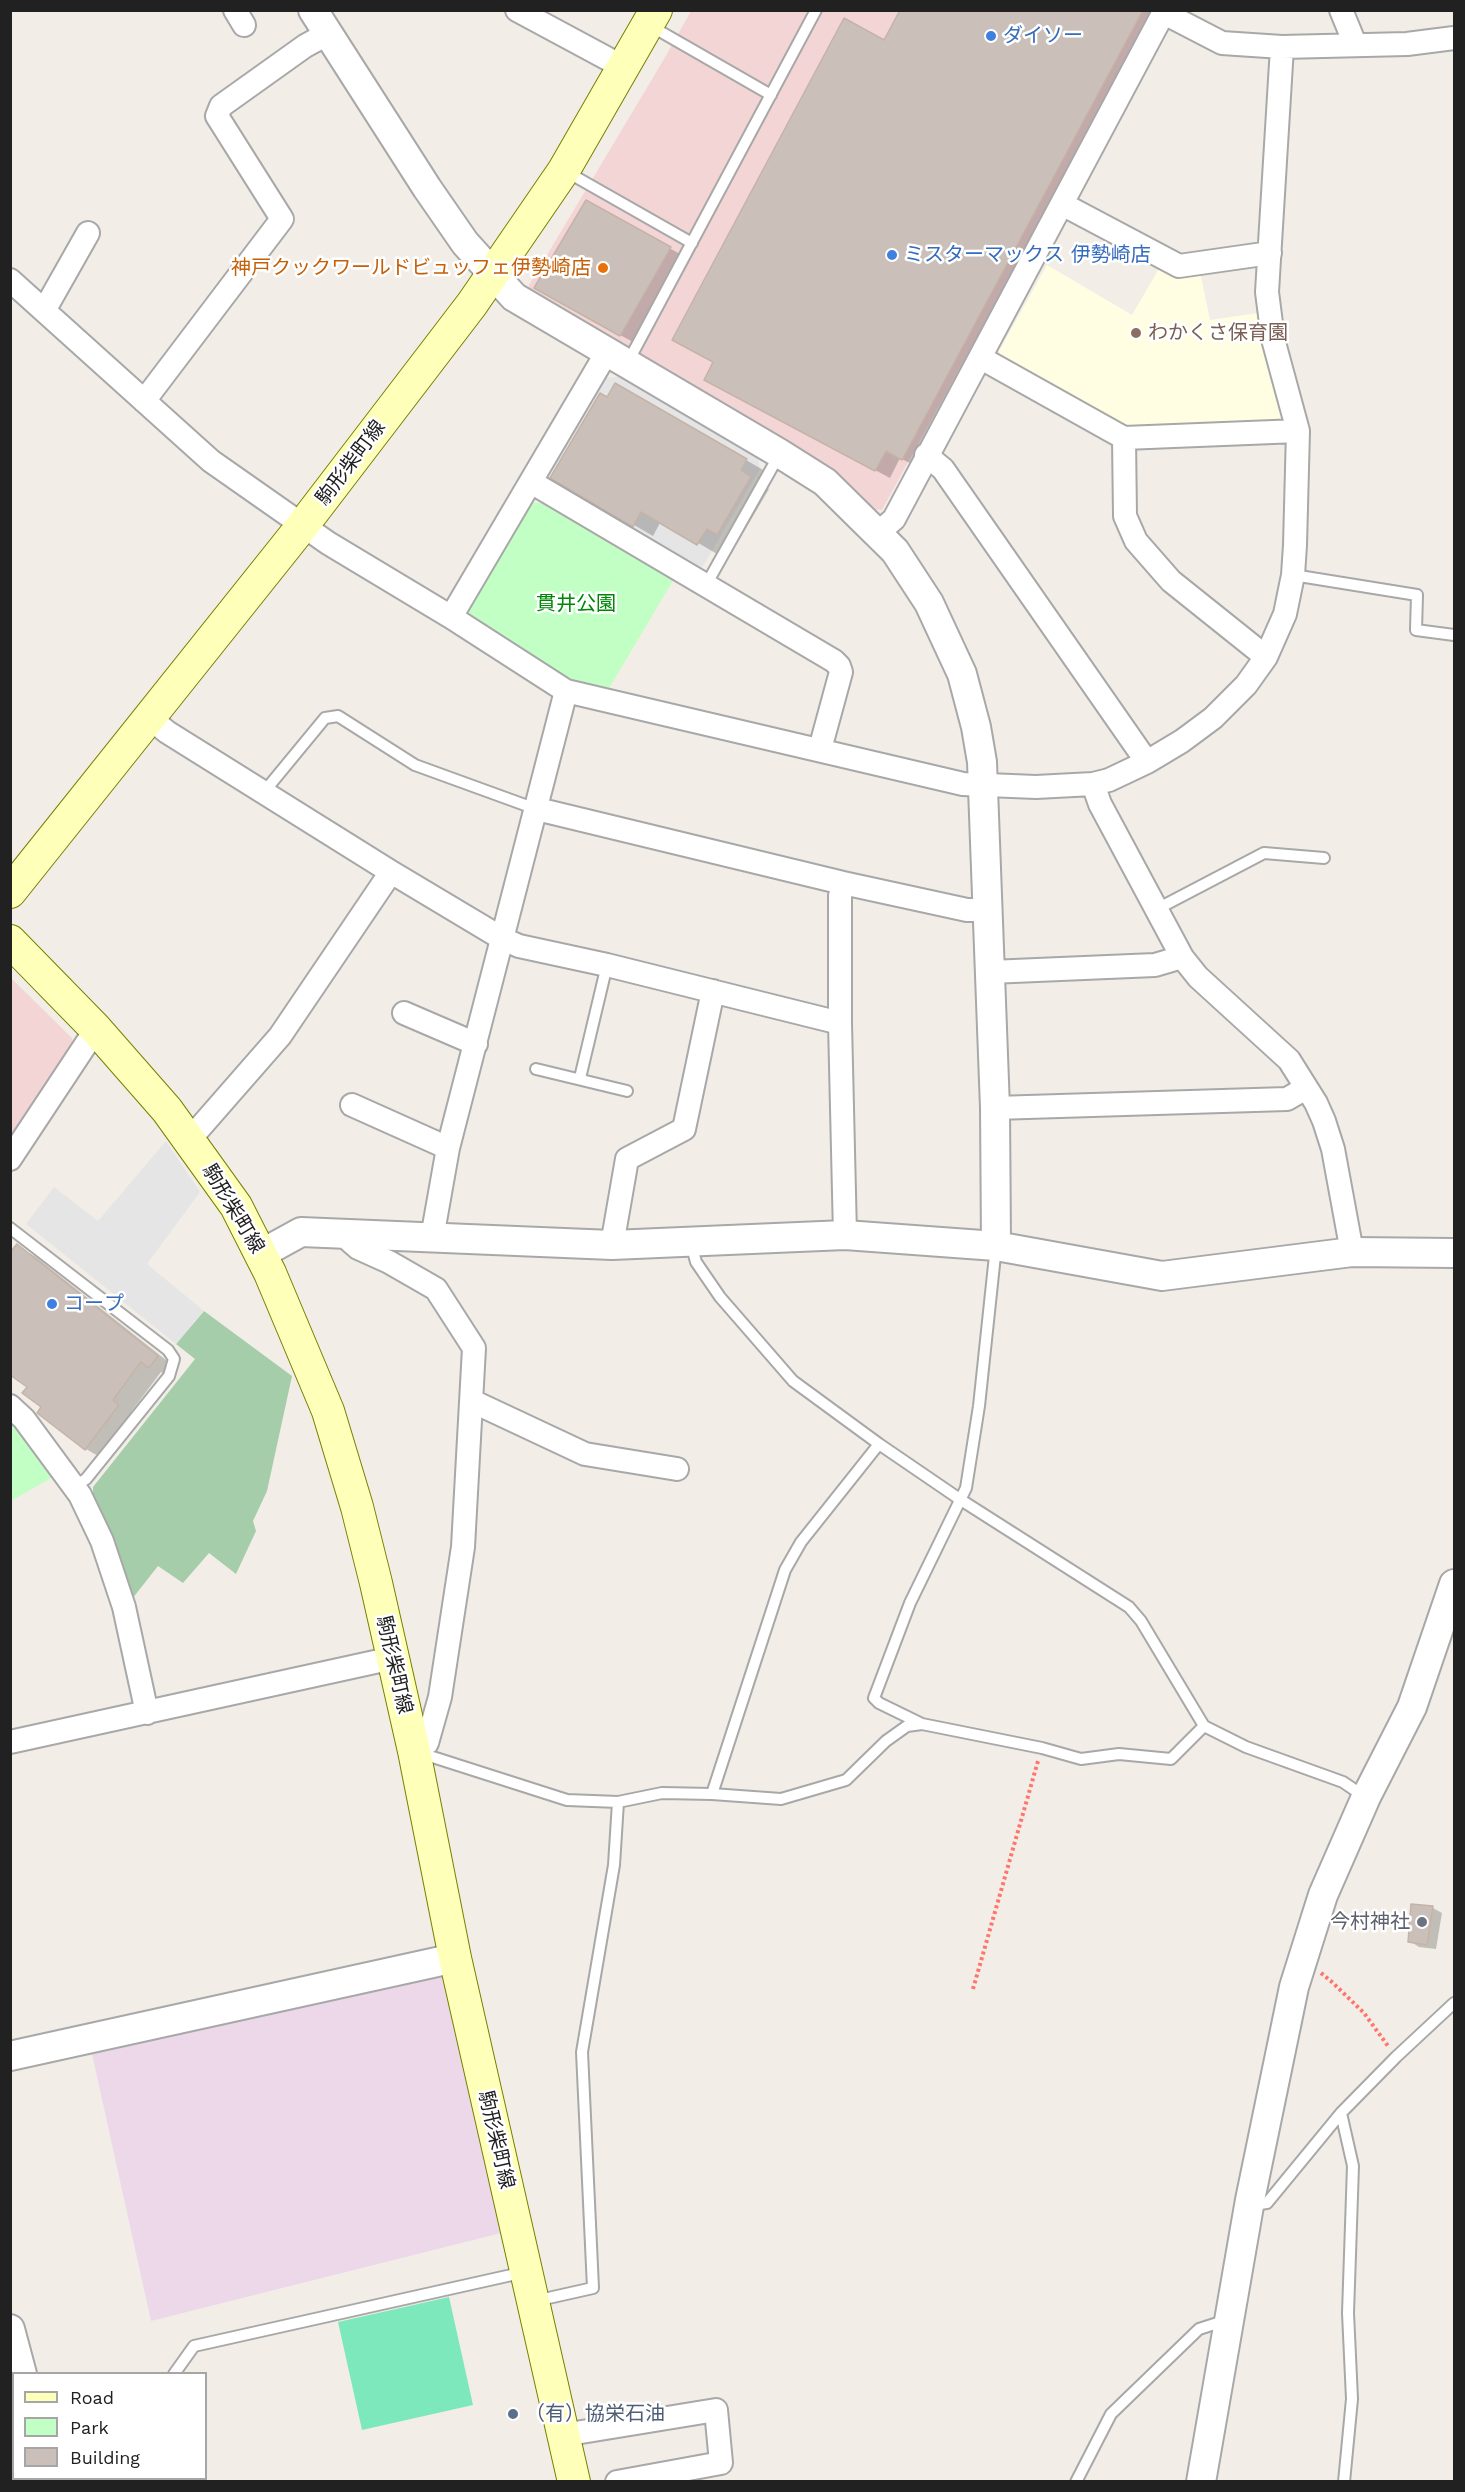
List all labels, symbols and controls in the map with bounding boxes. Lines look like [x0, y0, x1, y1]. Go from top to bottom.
place label: ダイソー [1003, 24, 1083, 48]
marker: ダイソー [984, 29, 998, 43]
place label: ミスターマックス 伊勢崎店 [904, 243, 1151, 267]
marker: ミスターマックス 伊勢崎店 [885, 248, 899, 262]
place label: 神戸クックワールドビュッフェ伊勢崎店 [231, 256, 591, 280]
marker: 神戸クックワールドビュッフェ伊勢崎店 [596, 261, 610, 275]
place label: わかくさ保育園 [1148, 321, 1288, 345]
marker: わかくさ保育園 [1129, 326, 1143, 340]
street label: 駒形柴町線 [311, 416, 391, 510]
park label: 貫井公園 [536, 592, 616, 616]
street label: 駒形柴町線 [197, 1160, 269, 1258]
place label: コープ [64, 1292, 124, 1316]
marker: コープ [45, 1297, 59, 1311]
street label: 駒形柴町線 [371, 1614, 417, 1716]
place label: 今村神社 [1330, 1910, 1410, 1934]
marker: 今村神社 [1415, 1915, 1429, 1929]
street label: 駒形柴町線 [473, 2089, 519, 2191]
legend [12, 2372, 207, 2480]
text: Road [70, 2387, 114, 2408]
place label: （有）協栄石油 [525, 2402, 665, 2426]
marker: （有）協栄石油 [506, 2407, 520, 2421]
text: Park [70, 2417, 109, 2438]
text: Building [70, 2447, 140, 2468]

